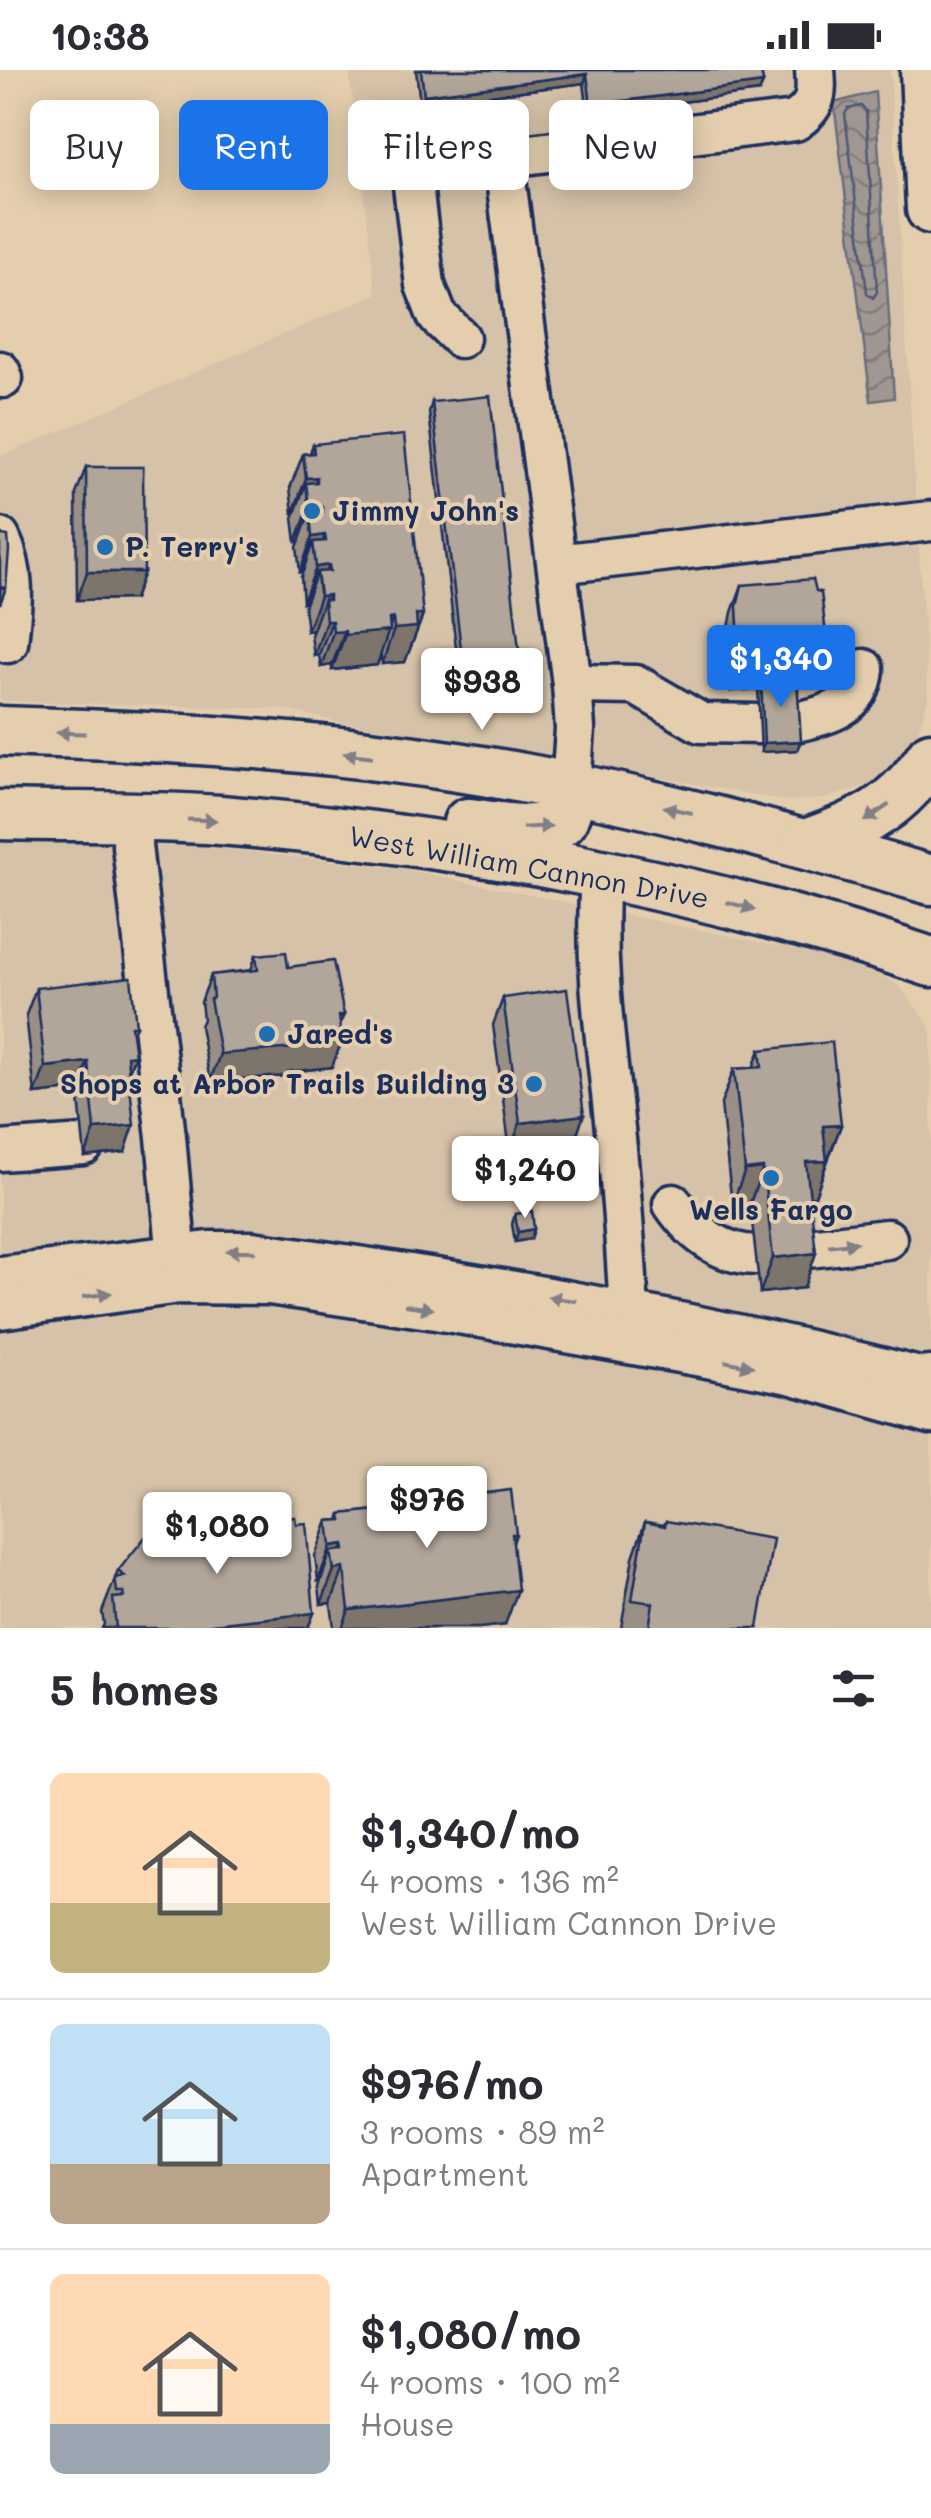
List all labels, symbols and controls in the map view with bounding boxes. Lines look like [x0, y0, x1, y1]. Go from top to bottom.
text: 10:38 [50, 10, 150, 60]
chip: Buy [30, 100, 159, 190]
chip: Rent [179, 100, 328, 190]
chip: Filters [348, 100, 529, 190]
chip: New [549, 100, 693, 190]
place label: Jimmy John's [332, 492, 519, 529]
marker: Jimmy John's [301, 500, 323, 522]
place label: P. Terry's [125, 528, 259, 565]
marker: P. Terry's [94, 536, 116, 558]
pin: $1,340 [700, 625, 862, 710]
text: $1,340 [729, 636, 833, 678]
pin: $938 [423, 648, 541, 733]
text: $938 [443, 659, 521, 701]
one-way arrow [54, 725, 86, 741]
one-way arrow [341, 747, 373, 763]
one-way arrow [662, 802, 693, 818]
one-way arrow [864, 803, 891, 822]
one-way arrow [187, 812, 219, 828]
street label: West William Cannon Drive [346, 817, 712, 915]
one-way arrow [522, 819, 553, 835]
one-way arrow [727, 899, 757, 914]
place label: Jared's [287, 1015, 393, 1051]
marker: Jared's [256, 1023, 278, 1045]
place label: Shops at Arbor Trails Building 3 [60, 1065, 514, 1101]
marker: Shops at Arbor Trails Building 3 [523, 1073, 545, 1095]
pin: $1,240 [444, 1136, 606, 1221]
text: $1,240 [474, 1147, 576, 1189]
marker: Wells Fargo [760, 1167, 782, 1189]
place label: Wells Fargo [689, 1191, 853, 1227]
one-way arrow [828, 1236, 860, 1252]
one-way arrow [224, 1243, 256, 1259]
one-way arrow [81, 1287, 113, 1303]
one-way arrow [546, 1291, 577, 1306]
one-way arrow [404, 1300, 435, 1316]
one-way arrow [724, 1357, 755, 1373]
pin: $976 [368, 1466, 486, 1551]
text: $976 [389, 1477, 465, 1519]
pin: $1,080 [136, 1492, 298, 1577]
text: $1,080 [165, 1503, 269, 1545]
text: 5 homes [50, 1661, 219, 1716]
icon: filters [826, 1661, 881, 1716]
text: $1,340/mo [360, 1804, 580, 1859]
icon: home [130, 1813, 250, 1933]
text: 4 rooms · 136 m² [360, 1859, 619, 1901]
text: West William Cannon Drive [360, 1901, 777, 1943]
text: $976/mo [360, 2055, 543, 2110]
icon: home [130, 2064, 250, 2184]
text: 3 rooms · 89 m² [360, 2110, 605, 2152]
text: Apartment [360, 2152, 529, 2194]
text: $1,080/mo [360, 2305, 581, 2360]
icon: home [130, 2314, 250, 2434]
text: 4 rooms · 100 m² [360, 2360, 620, 2402]
text: House [360, 2402, 455, 2444]

